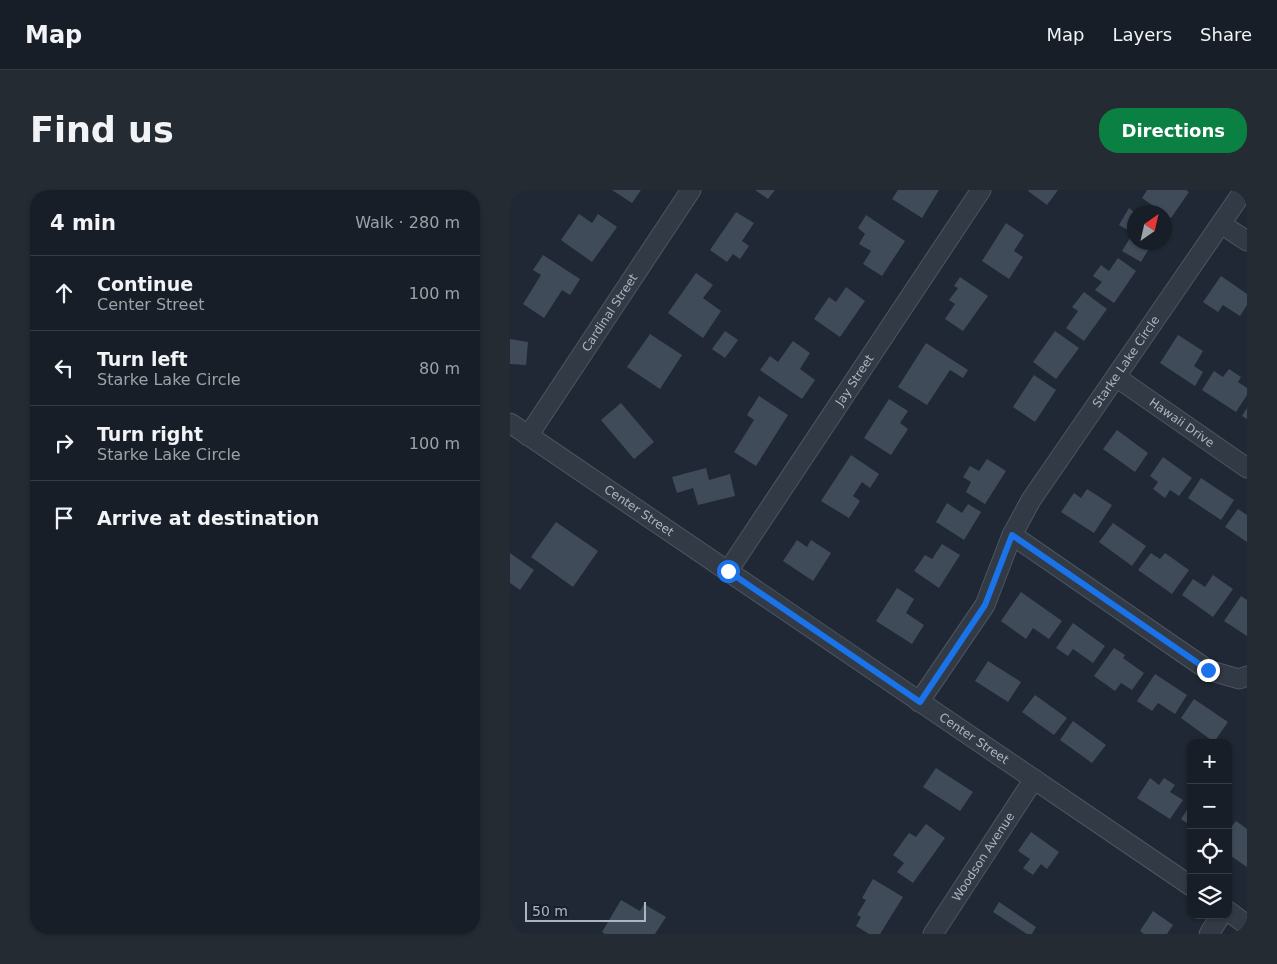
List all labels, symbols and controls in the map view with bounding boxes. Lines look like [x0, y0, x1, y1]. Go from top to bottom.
text: Map [25, 21, 82, 49]
text: Map [1046, 24, 1084, 45]
text: Layers [1112, 24, 1172, 45]
text: Share [1200, 24, 1252, 45]
button: Directions [1099, 108, 1247, 153]
text: Find us [30, 110, 174, 150]
north arrow [1127, 205, 1172, 250]
text: 4 min [50, 211, 116, 235]
text: Walk · 280 m [355, 213, 460, 232]
street label: Cardinal Street [579, 271, 641, 354]
text: Continue [97, 273, 193, 295]
icon: ahead [50, 279, 78, 307]
text: 100 m [409, 284, 460, 303]
text: Center Street [97, 295, 205, 314]
street label: Starke Lake Circle [1090, 313, 1162, 410]
text: Turn left [97, 348, 188, 370]
street label: Jay Street [832, 352, 877, 409]
icon: left [50, 354, 78, 382]
text: 80 m [419, 359, 460, 378]
text: Starke Lake Circle [97, 370, 241, 389]
street label: Hawaii Drive [1146, 395, 1217, 450]
text: Turn right [97, 423, 203, 445]
icon: right [50, 429, 78, 457]
text: 100 m [409, 434, 460, 453]
text: Starke Lake Circle [97, 445, 241, 464]
street label: Center Street [602, 482, 677, 539]
icon: arrive [50, 504, 78, 532]
text: Arrive at destination [97, 507, 319, 529]
route start [717, 560, 740, 583]
route end [1197, 659, 1220, 682]
street label: Center Street [937, 710, 1012, 767]
map controls [1187, 739, 1232, 919]
button: + [1187, 739, 1232, 784]
button: − [1187, 784, 1232, 829]
street label: Woodson Avenue [949, 810, 1017, 904]
button: locate [1187, 829, 1232, 874]
button: layers [1187, 874, 1232, 919]
scale bar [525, 899, 646, 922]
text: 50 m [532, 903, 568, 919]

